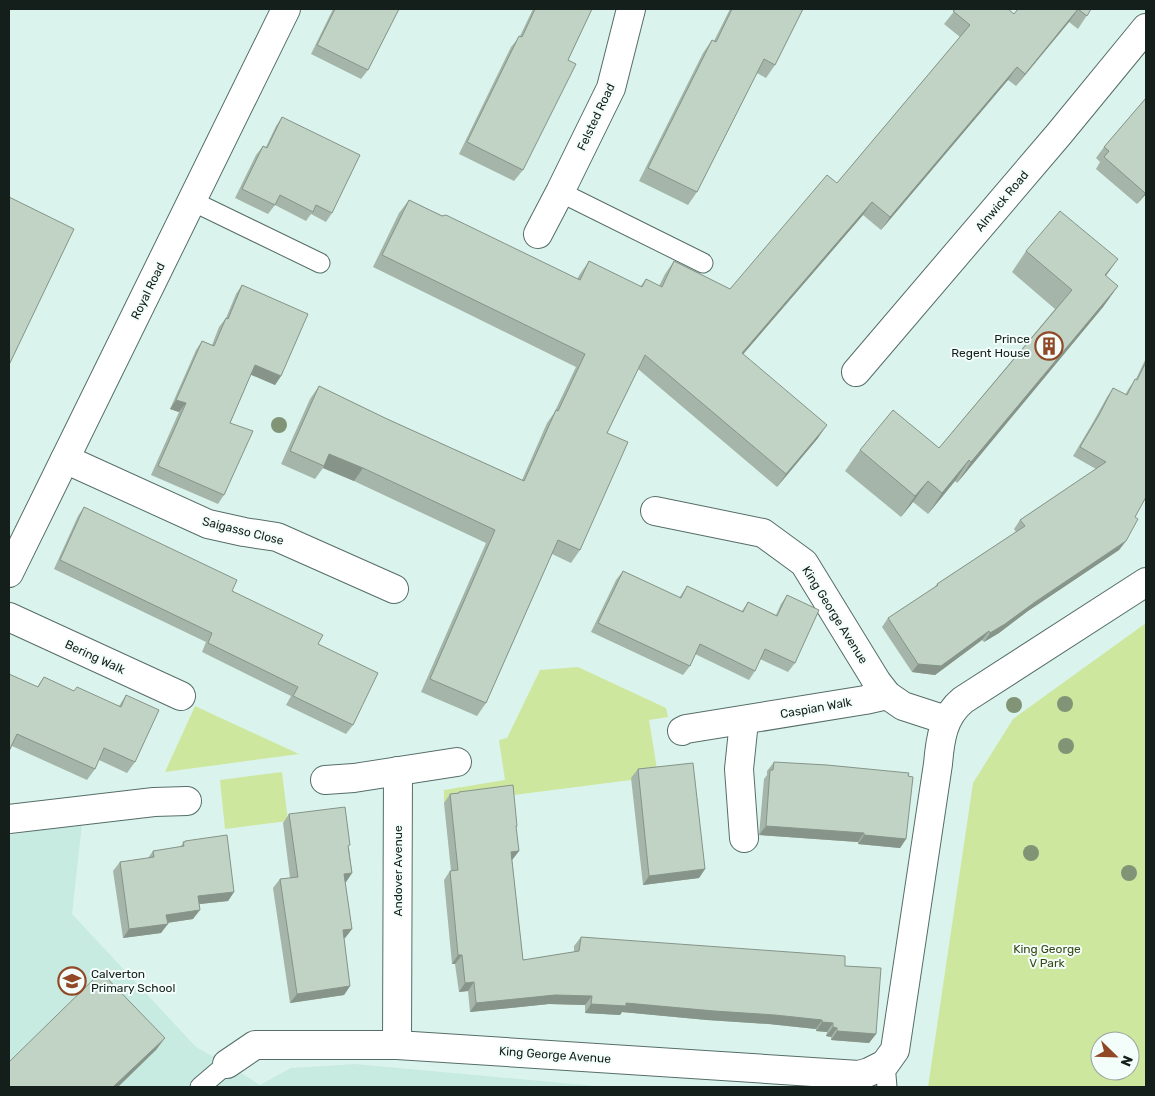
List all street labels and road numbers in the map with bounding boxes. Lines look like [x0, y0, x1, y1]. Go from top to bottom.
street label: Felsted Road [574, 81, 618, 153]
street label: Alnwick Road [973, 168, 1031, 234]
street label: Royal Road [128, 260, 168, 322]
street label: Saigasso Close [201, 514, 285, 548]
street label: King George Avenue [799, 564, 871, 667]
street label: Bering Walk [63, 637, 128, 677]
street label: Caspian Walk [779, 695, 854, 721]
street label: Andover Avenue [391, 825, 405, 917]
street label: King George Avenue [499, 1044, 612, 1066]

